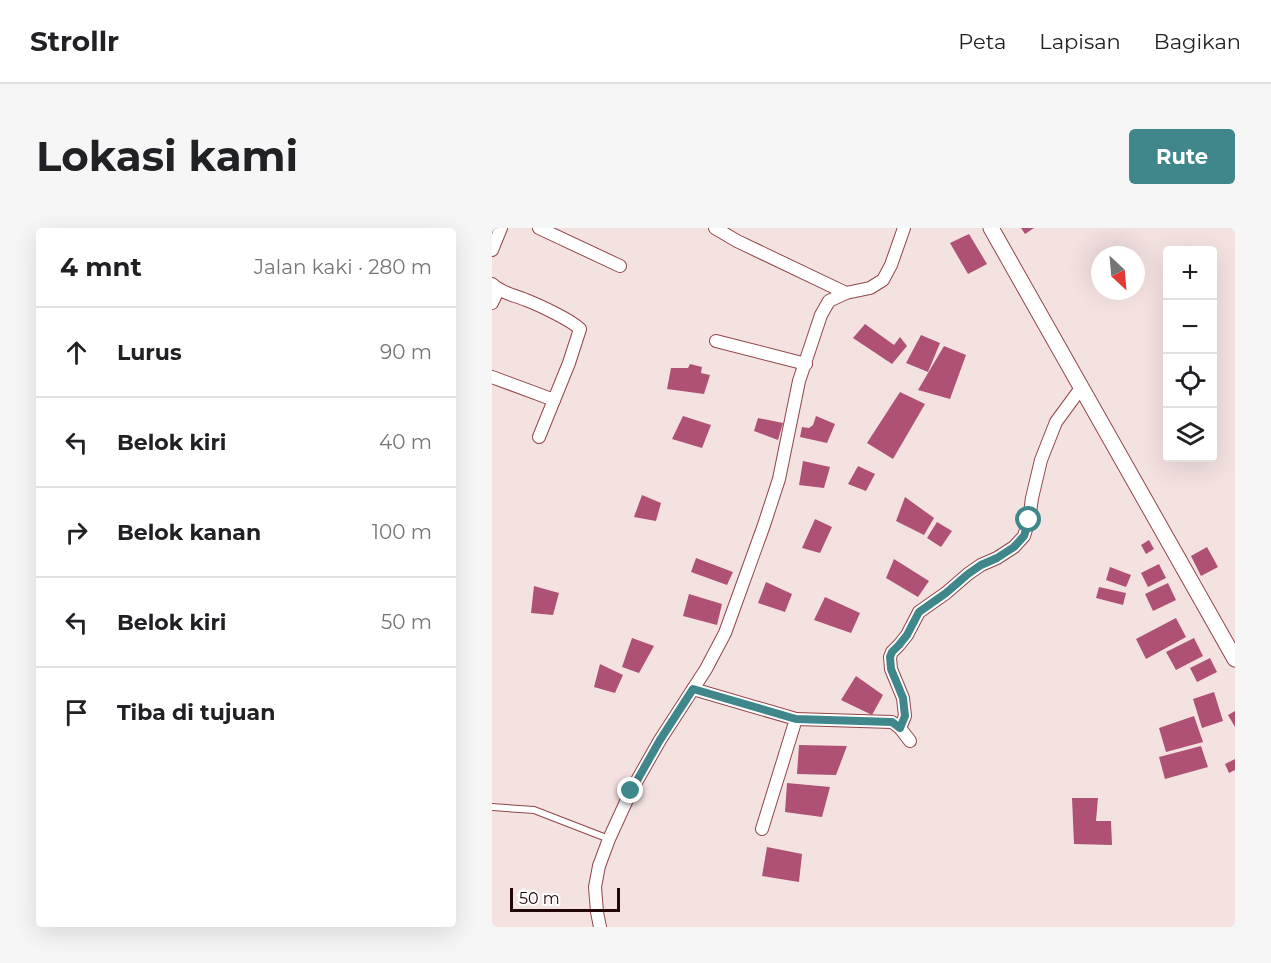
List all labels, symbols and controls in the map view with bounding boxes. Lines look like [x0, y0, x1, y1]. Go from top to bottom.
text: Strollr [30, 24, 119, 58]
text: Peta [958, 29, 1006, 54]
text: Lapisan [1039, 29, 1121, 54]
text: Bagikan [1154, 29, 1241, 54]
button: Rute [1129, 129, 1235, 184]
text: Lokasi kami [36, 130, 298, 182]
north arrow [1091, 246, 1145, 300]
map controls [1163, 246, 1217, 462]
button: + [1163, 246, 1217, 300]
text: 4 mnt [60, 251, 142, 283]
text: Jalan kaki · 280 m [254, 255, 432, 279]
button: − [1163, 300, 1217, 354]
icon: ahead [60, 336, 93, 369]
text: Lurus [117, 339, 182, 366]
text: 90 m [380, 340, 432, 364]
button: locate [1163, 354, 1217, 408]
button: layers [1163, 408, 1217, 462]
icon: left [60, 426, 93, 459]
text: Belok kiri [117, 429, 226, 456]
text: 40 m [379, 430, 432, 454]
route start [1015, 506, 1041, 532]
icon: right [60, 516, 93, 549]
text: Belok kanan [117, 519, 261, 546]
text: 100 m [372, 520, 432, 544]
icon: left [60, 606, 93, 639]
text: Belok kiri [117, 609, 226, 636]
text: 50 m [381, 610, 432, 634]
icon: arrive [60, 696, 93, 729]
text: Tiba di tujuan [117, 699, 275, 726]
route end [617, 777, 643, 803]
scale bar [510, 885, 620, 912]
text: 50 m [519, 889, 560, 908]

